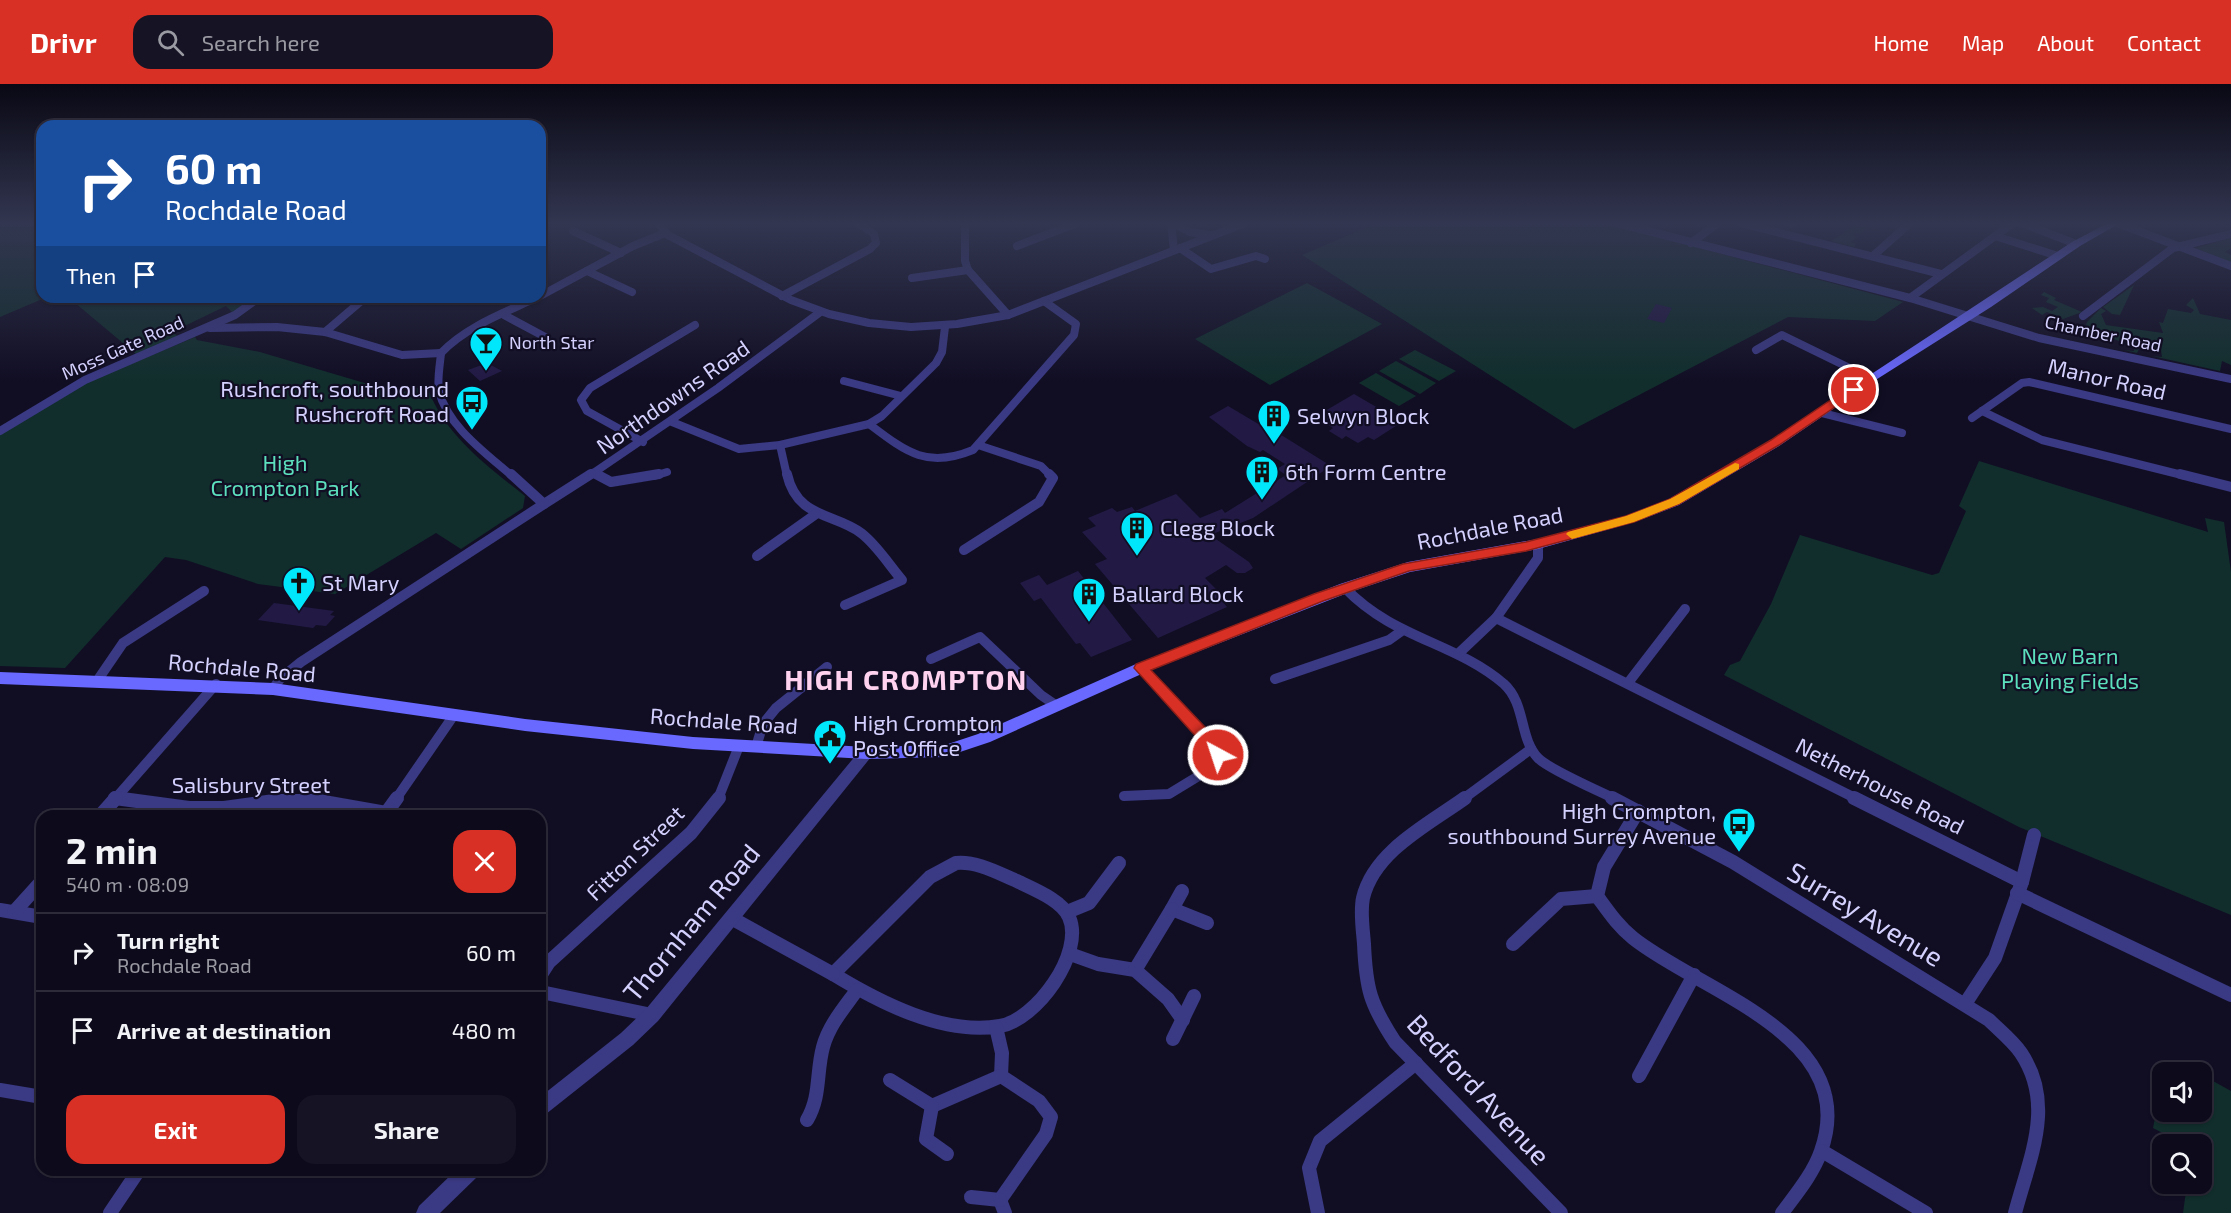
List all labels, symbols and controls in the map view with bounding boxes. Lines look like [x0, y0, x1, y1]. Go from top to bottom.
search box [133, 15, 553, 69]
text: Drivr [30, 25, 97, 59]
icon: search [154, 26, 187, 59]
text: Search here [202, 29, 320, 55]
text: Home [1873, 30, 1929, 55]
text: Map [1962, 30, 2004, 55]
text: About [2037, 30, 2094, 55]
text: Contact [2127, 30, 2201, 55]
text: 60 m [165, 142, 262, 192]
icon: right [66, 144, 144, 222]
text: Rochdale Road [165, 193, 347, 225]
icon: arrive [128, 258, 161, 291]
text: Then [66, 262, 116, 288]
street label: Moss Gate Road [58, 310, 187, 384]
street label: Chamber Road [2043, 310, 2164, 356]
bar icon: North Star [468, 325, 504, 372]
place label: North Star [509, 331, 594, 353]
street label: Northdowns Road [591, 334, 754, 459]
street label: Manor Road [2046, 352, 2169, 404]
pin [1828, 364, 1879, 415]
icon: arrive [1837, 373, 1870, 406]
place label: Rushcroft, southbound Rushcroft Road [220, 375, 449, 426]
bus stop icon: Rushcroft, southbound Rushcroft Road [454, 384, 490, 431]
building icon: Selwyn Block [1256, 398, 1292, 445]
place label: Selwyn Block [1297, 402, 1429, 428]
park label: High Crompton Park [210, 449, 360, 500]
building icon: 6th Form Centre [1244, 454, 1280, 501]
place label: 6th Form Centre [1285, 458, 1447, 484]
street label: Rochdale Road [1415, 500, 1565, 554]
building icon: Clegg Block [1119, 510, 1155, 557]
place label: Clegg Block [1160, 514, 1275, 540]
church icon: St Mary [281, 565, 317, 612]
place label: St Mary [322, 569, 400, 595]
building icon: Ballard Block [1071, 576, 1107, 623]
place label: Ballard Block [1112, 580, 1244, 606]
park label: New Barn Playing Fields [2001, 642, 2139, 693]
street label: Rochdale Road [167, 648, 317, 686]
district label: HIGH CROMPTON [784, 662, 1028, 696]
street label: Rochdale Road [649, 702, 799, 738]
place label: High Crompton Post Office [853, 709, 1002, 760]
public building icon: High Crompton Post Office [812, 718, 848, 765]
position arrow [1186, 723, 1250, 787]
street label: Netherhouse Road [1792, 731, 1969, 839]
street label: Salisbury Street [172, 771, 330, 797]
place label: High Crompton, southbound Surrey Avenue [1448, 797, 1716, 848]
street label: Fitton Street [580, 799, 688, 905]
bus stop icon: High Crompton, southbound Surrey Avenue [1721, 806, 1757, 853]
text: 2 min [66, 828, 158, 871]
button: close [453, 830, 516, 893]
street label: Thornham Road [615, 837, 766, 1007]
street label: Surrey Avenue [1782, 854, 1950, 973]
text: 540 m · 08:09 [66, 872, 189, 896]
text: Turn right [117, 927, 219, 953]
icon: right [66, 936, 99, 969]
text: 60 m [466, 939, 516, 965]
text: Rochdale Road [117, 953, 252, 977]
street label: Bedford Avenue [1402, 1007, 1557, 1170]
icon: arrive [66, 1014, 99, 1047]
text: Arrive at destination [117, 1017, 331, 1043]
text: 480 m [452, 1017, 516, 1043]
map controls [2152, 1062, 2212, 1194]
button: sound [2152, 1062, 2212, 1122]
button: Exit [66, 1095, 285, 1164]
button: Share [297, 1095, 516, 1164]
button: search [2152, 1134, 2212, 1194]

